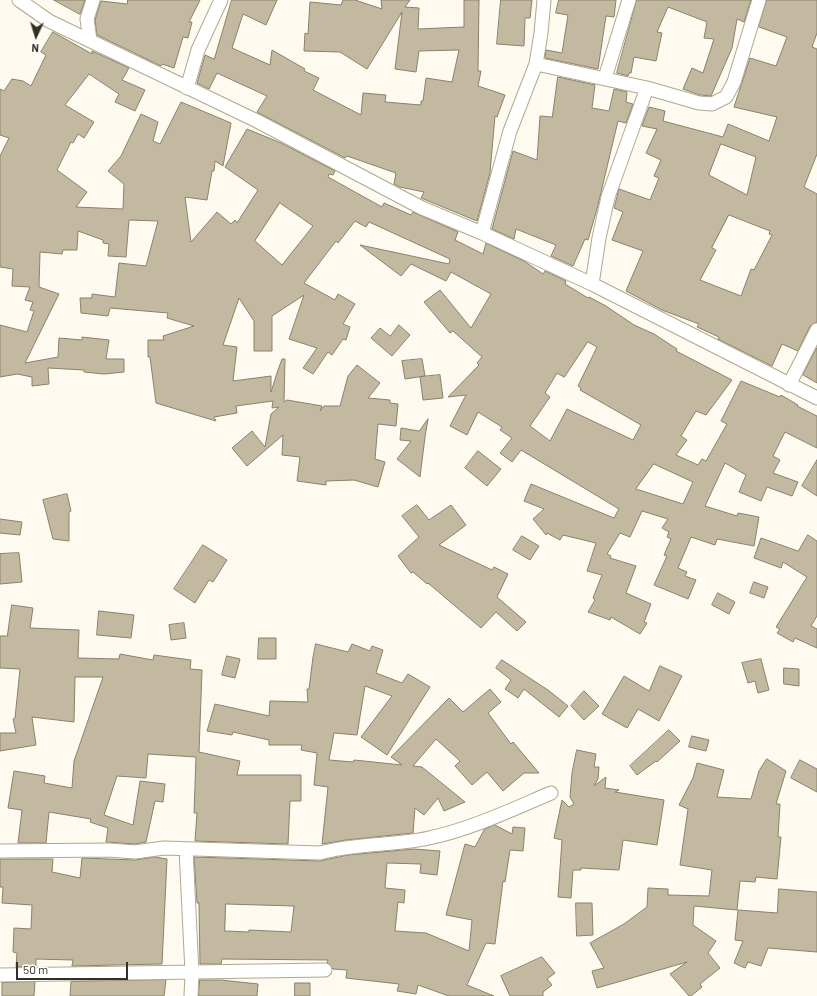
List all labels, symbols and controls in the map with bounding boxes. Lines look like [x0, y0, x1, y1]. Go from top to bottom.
north arrow [16, 16, 56, 56]
text: N [31, 42, 39, 55]
scale bar [18, 954, 130, 980]
text: 50 m [23, 962, 48, 976]

